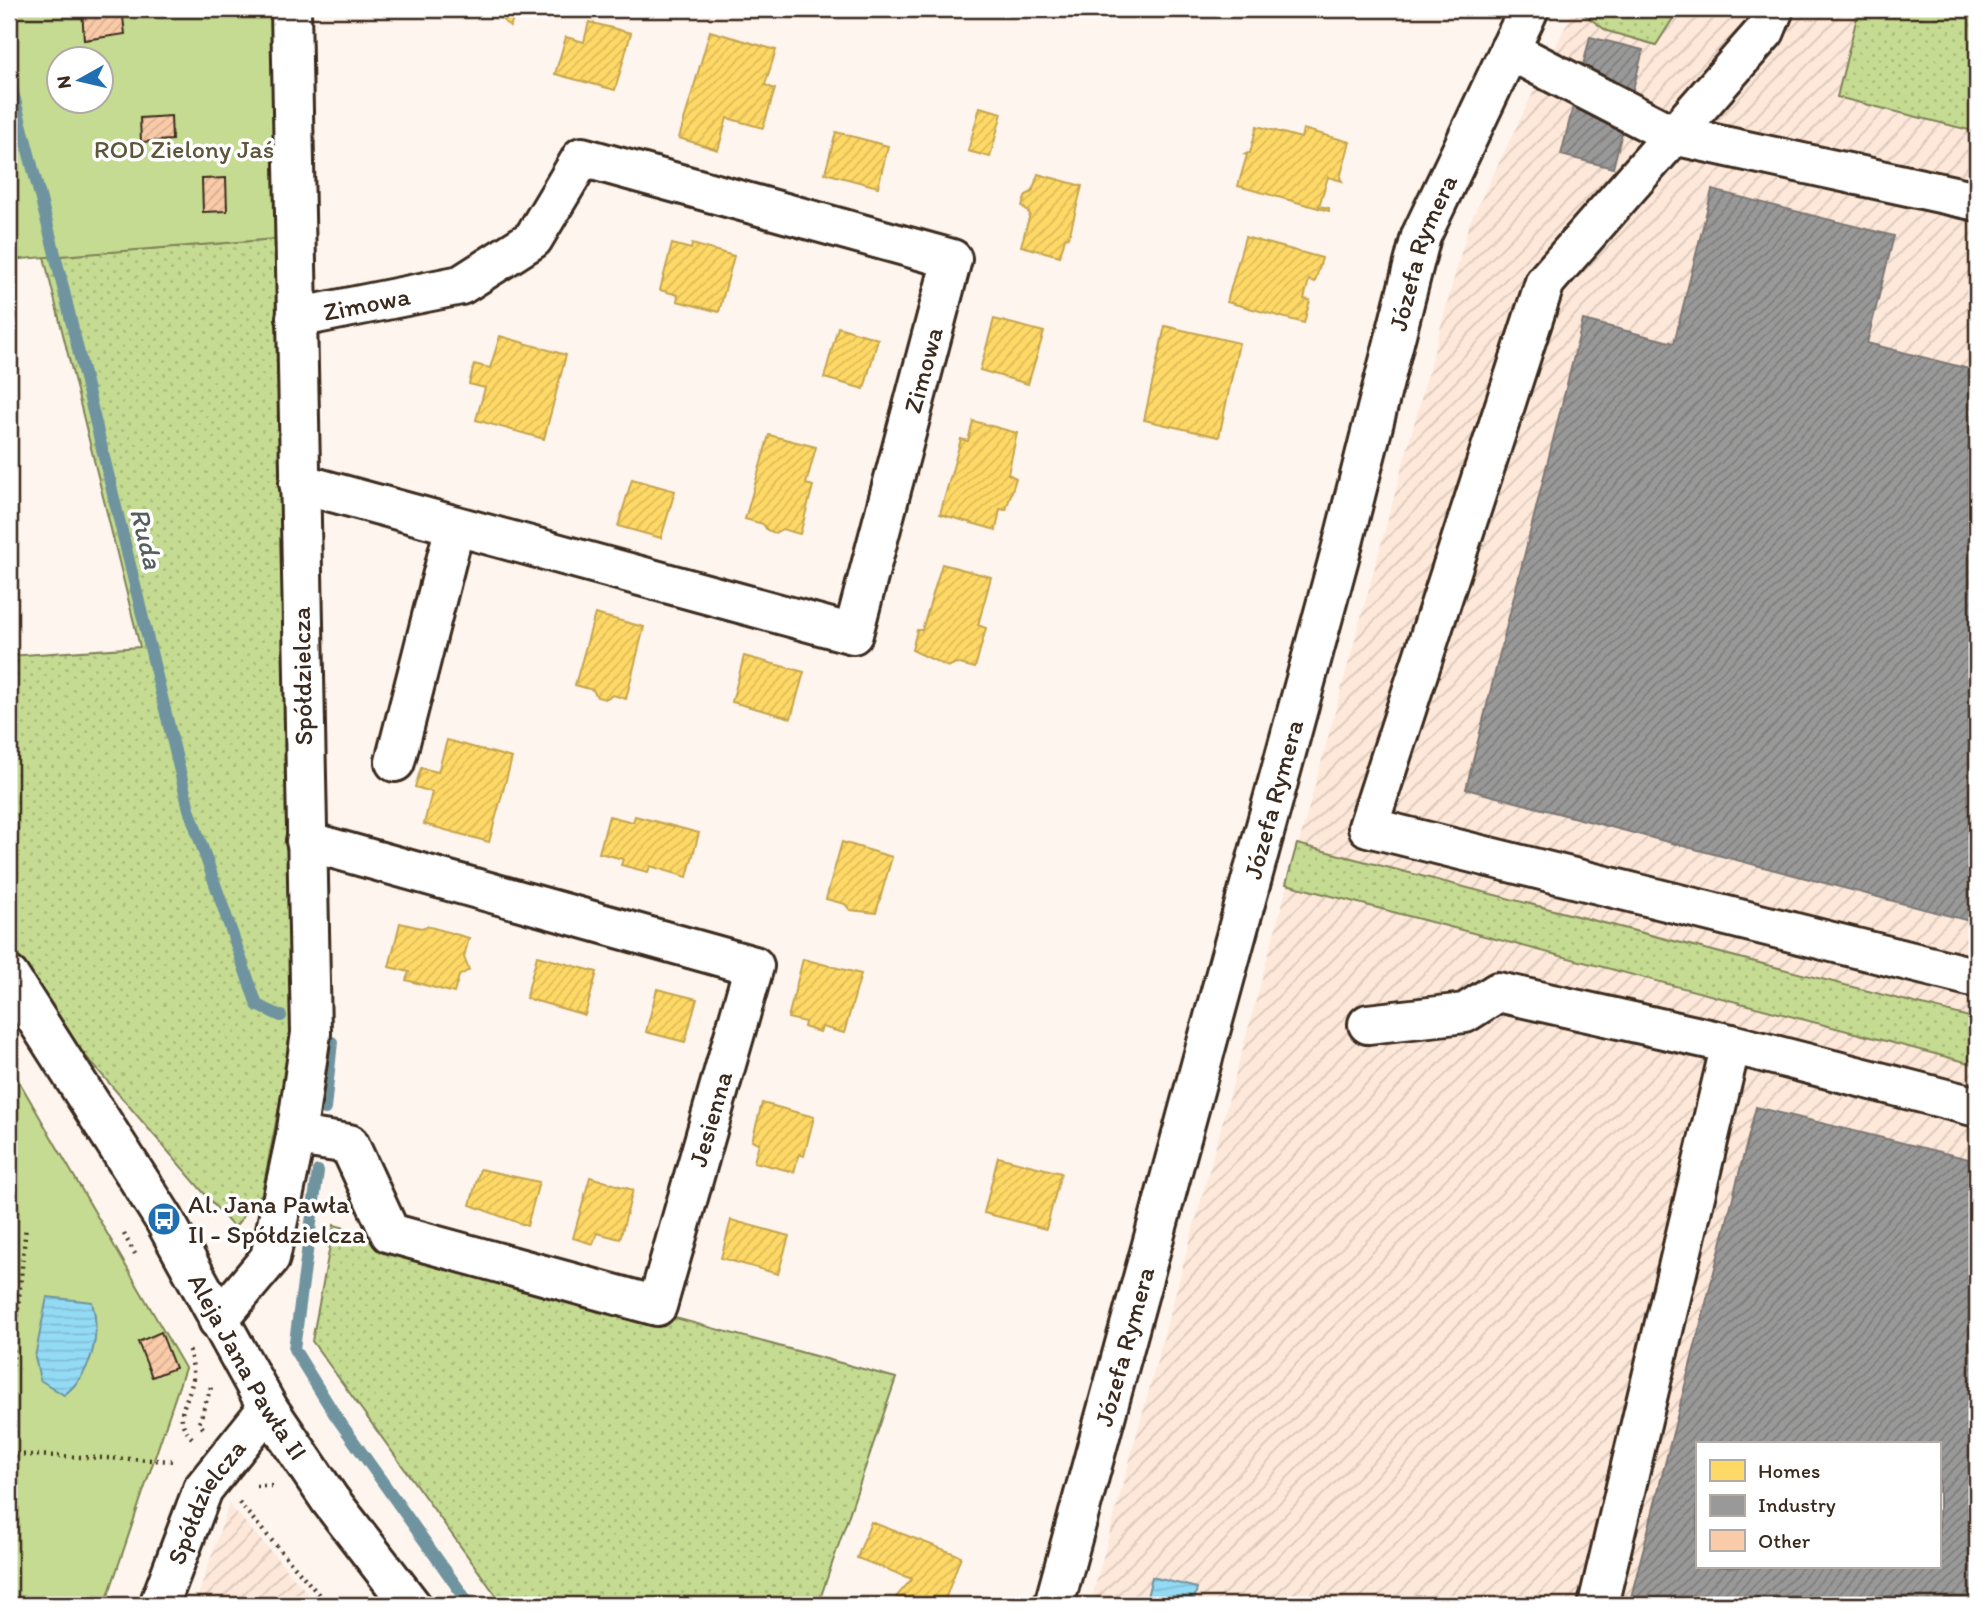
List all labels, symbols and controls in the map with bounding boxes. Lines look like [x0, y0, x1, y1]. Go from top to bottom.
north arrow [46, 46, 116, 116]
text: N [51, 74, 76, 90]
park label: ROD Zielony Jaś [94, 133, 274, 165]
street label: Józefa Rymera [1382, 169, 1464, 334]
street label: Zimowa [320, 279, 413, 328]
street label: Zimowa [896, 323, 950, 417]
water label: Ruda [123, 504, 171, 573]
street label: Spółdzielcza [285, 606, 319, 746]
street label: Józefa Rymera [1236, 716, 1310, 883]
street label: Jesienna [682, 1067, 739, 1170]
place label: Al. Jana Pawła II - Spółdzielcza [188, 1188, 366, 1250]
bus stop icon: Al. Jana Pawła II - Spółdzielcza [145, 1200, 183, 1238]
street label: Józefa Rymera [1087, 1263, 1161, 1430]
street label: Aleja Jana Pawła II [181, 1268, 314, 1466]
street label: Spółdzielcza [160, 1432, 253, 1569]
legend [1696, 1442, 1940, 1568]
text: Homes [1758, 1458, 1820, 1483]
text: Industry [1758, 1492, 1836, 1517]
text: Other [1758, 1528, 1811, 1553]

